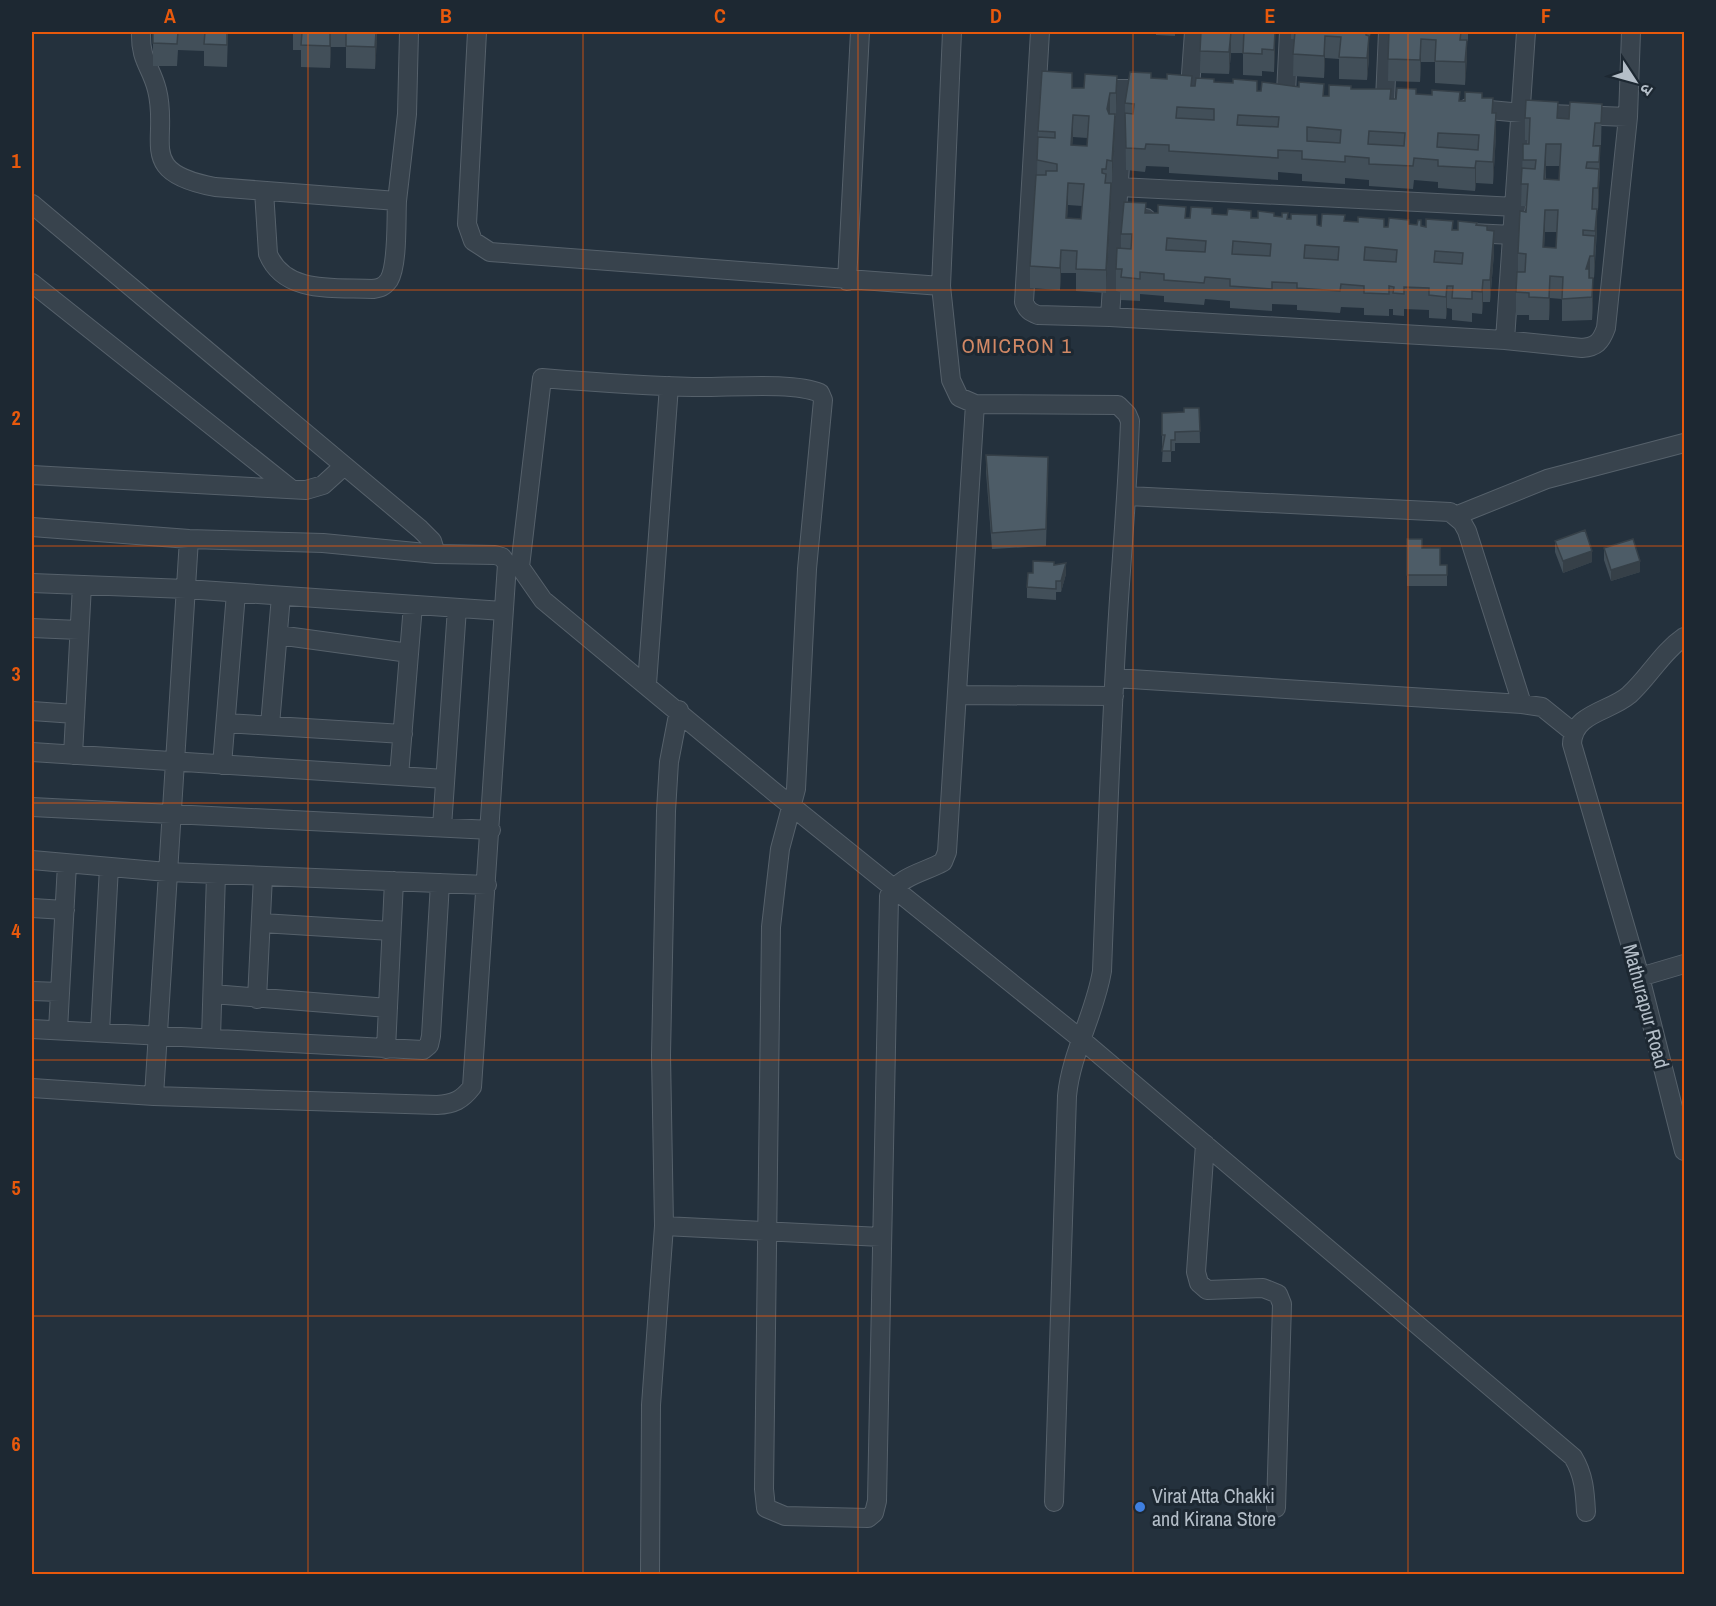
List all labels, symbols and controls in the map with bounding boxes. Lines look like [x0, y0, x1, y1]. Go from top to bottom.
text: A [164, 2, 176, 29]
text: B [440, 2, 452, 29]
text: C [714, 2, 726, 29]
text: D [990, 2, 1002, 29]
text: E [1265, 2, 1276, 29]
text: F [1541, 2, 1551, 29]
north arrow [1605, 51, 1665, 111]
text: उ [1635, 80, 1659, 101]
text: 1 [11, 147, 21, 174]
district label: OMICRON 1 [961, 331, 1073, 360]
text: 2 [11, 404, 21, 431]
text: 3 [11, 660, 21, 687]
text: 4 [11, 917, 21, 944]
street label: Mathurapur Road [1617, 941, 1676, 1071]
text: 5 [11, 1174, 21, 1201]
text: 6 [11, 1430, 21, 1457]
place label: Virat Atta Chakki and Kirana Store [1152, 1482, 1276, 1532]
marker: Virat Atta Chakki and Kirana Store [1133, 1500, 1147, 1514]

